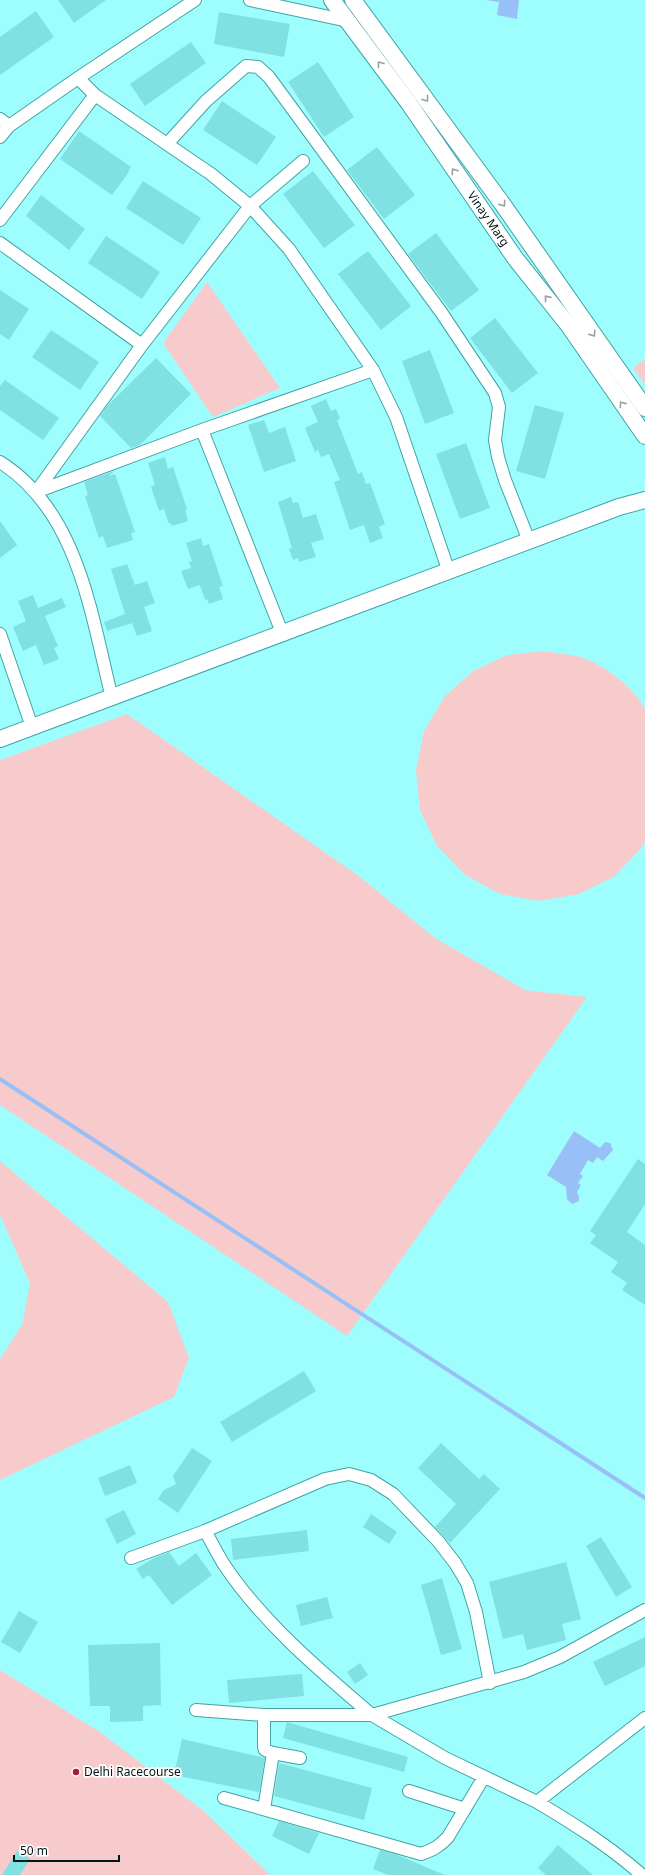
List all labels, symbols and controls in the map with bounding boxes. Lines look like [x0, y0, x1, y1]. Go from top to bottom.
one-way arrow [377, 61, 385, 68]
one-way arrow [421, 95, 429, 102]
one-way arrow [451, 168, 459, 175]
street label: Vinay Marg [464, 188, 514, 250]
one-way arrow [498, 200, 506, 207]
one-way arrow [545, 296, 552, 303]
one-way arrow [588, 330, 596, 337]
one-way arrow [620, 401, 627, 408]
place label: Delhi Racecourse [84, 1763, 181, 1780]
marker: Delhi Racecourse [71, 1767, 81, 1777]
scale bar [14, 1837, 119, 1863]
text: 50 m [20, 1842, 48, 1859]

